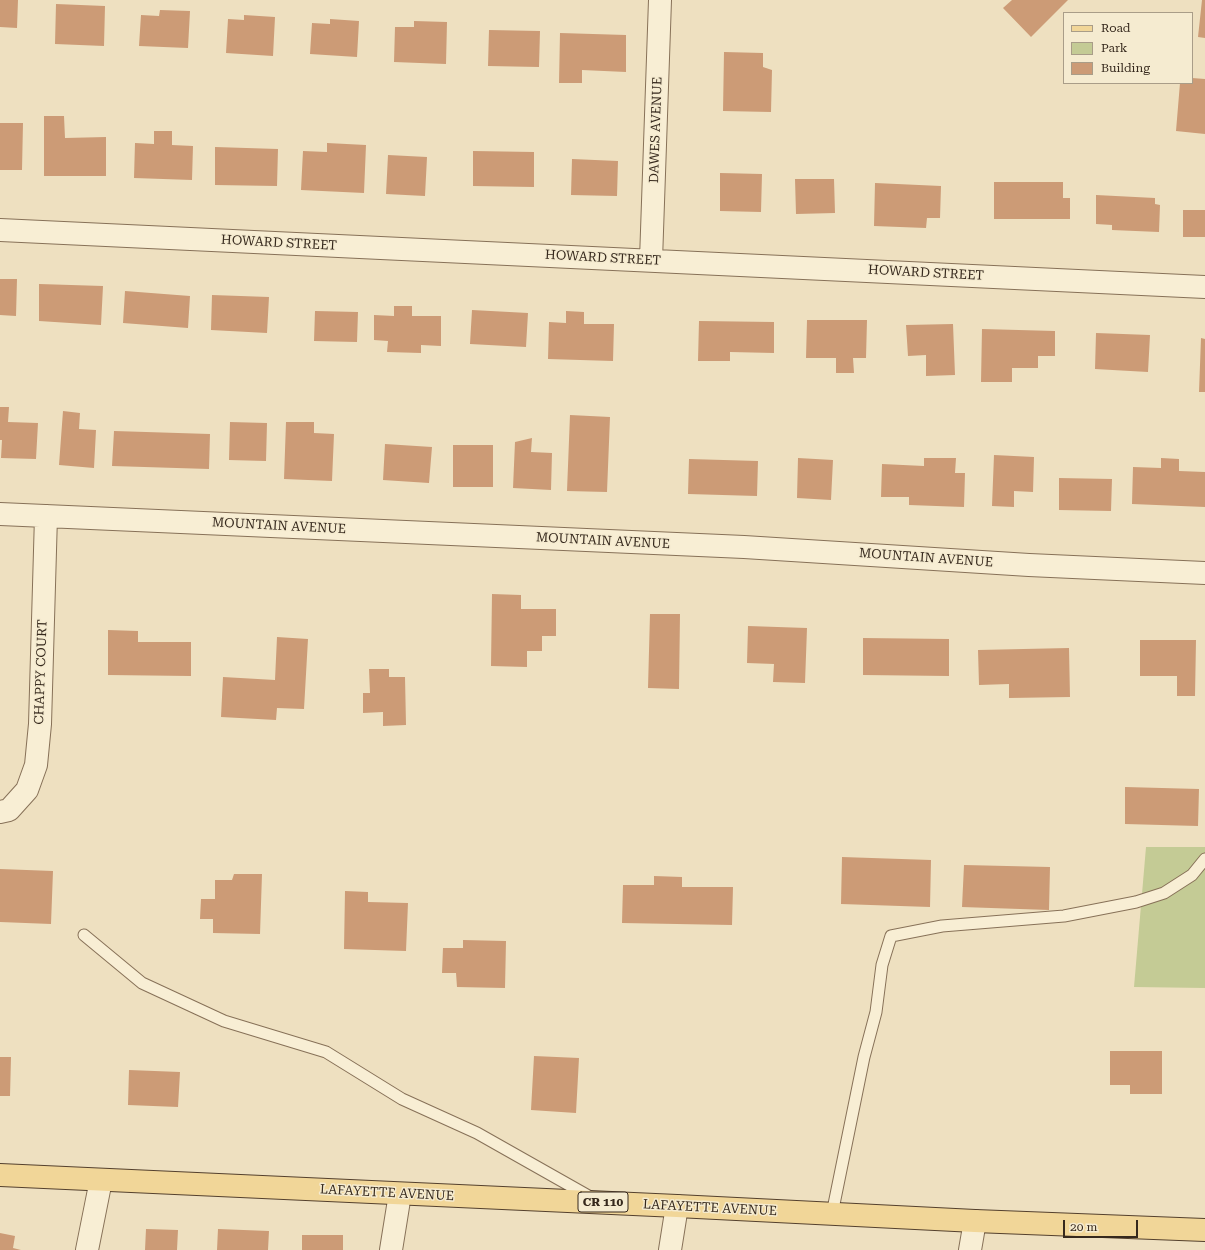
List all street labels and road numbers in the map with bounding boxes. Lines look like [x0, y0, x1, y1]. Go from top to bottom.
street label: DAWES AVENUE [646, 77, 666, 183]
street label: HOWARD STREET [221, 232, 337, 254]
street label: HOWARD STREET [545, 247, 661, 269]
street label: HOWARD STREET [868, 262, 984, 284]
street label: MOUNTAIN AVENUE [211, 515, 347, 537]
street label: MOUNTAIN AVENUE [535, 530, 671, 552]
street label: MOUNTAIN AVENUE [858, 546, 994, 570]
street label: CHAPPY COURT [31, 619, 51, 725]
street label: LAFAYETTE AVENUE [320, 1182, 454, 1204]
road number: CR 110 [578, 1192, 628, 1212]
street label: LAFAYETTE AVENUE [643, 1197, 777, 1219]

